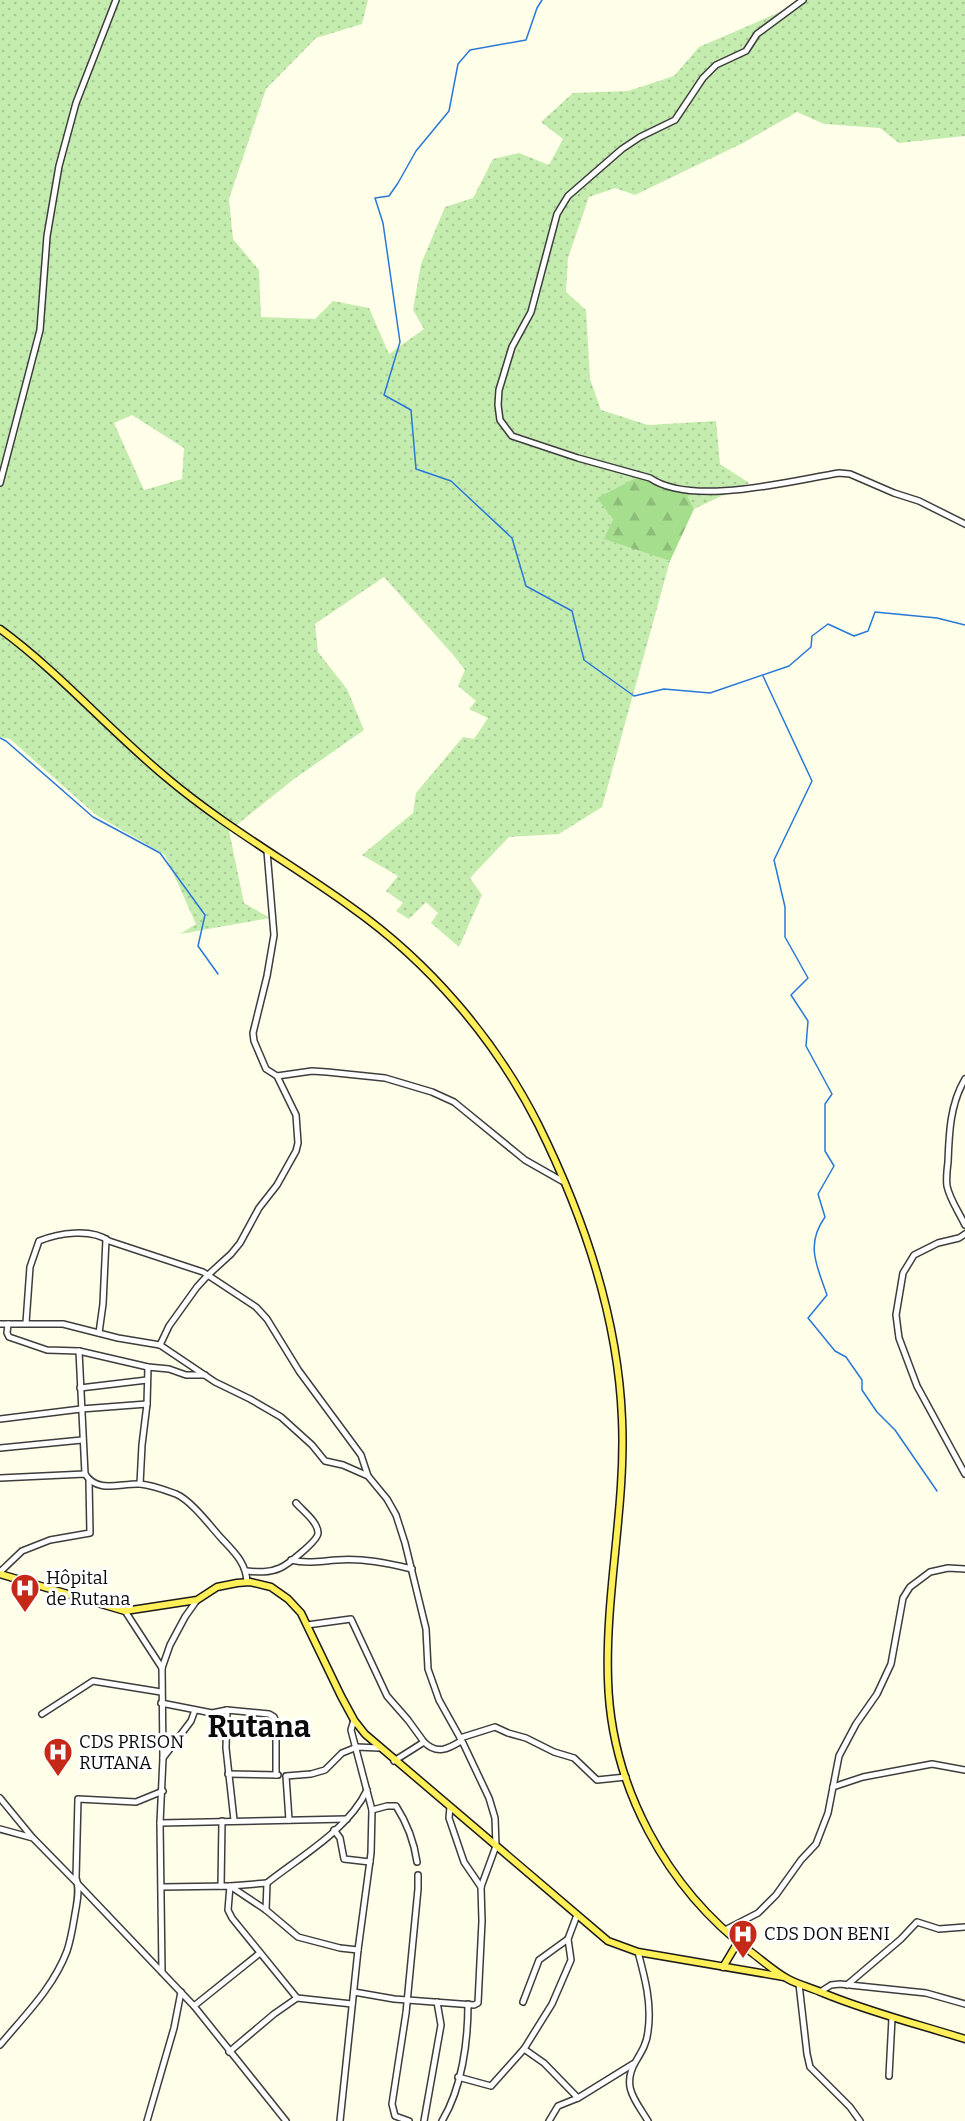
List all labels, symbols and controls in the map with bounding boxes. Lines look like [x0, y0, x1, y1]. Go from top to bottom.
place label: Hôpital de Rutana [46, 1567, 130, 1610]
hospital icon: Hôpital de Rutana [9, 1572, 41, 1614]
district label: Rutana [207, 1709, 311, 1745]
place label: CDS PRISON RUTANA [79, 1731, 184, 1774]
hospital icon: CDS PRISON RUTANA [42, 1736, 74, 1778]
hospital icon: CDS DON BENI [727, 1918, 759, 1960]
place label: CDS DON BENI [764, 1923, 890, 1945]

